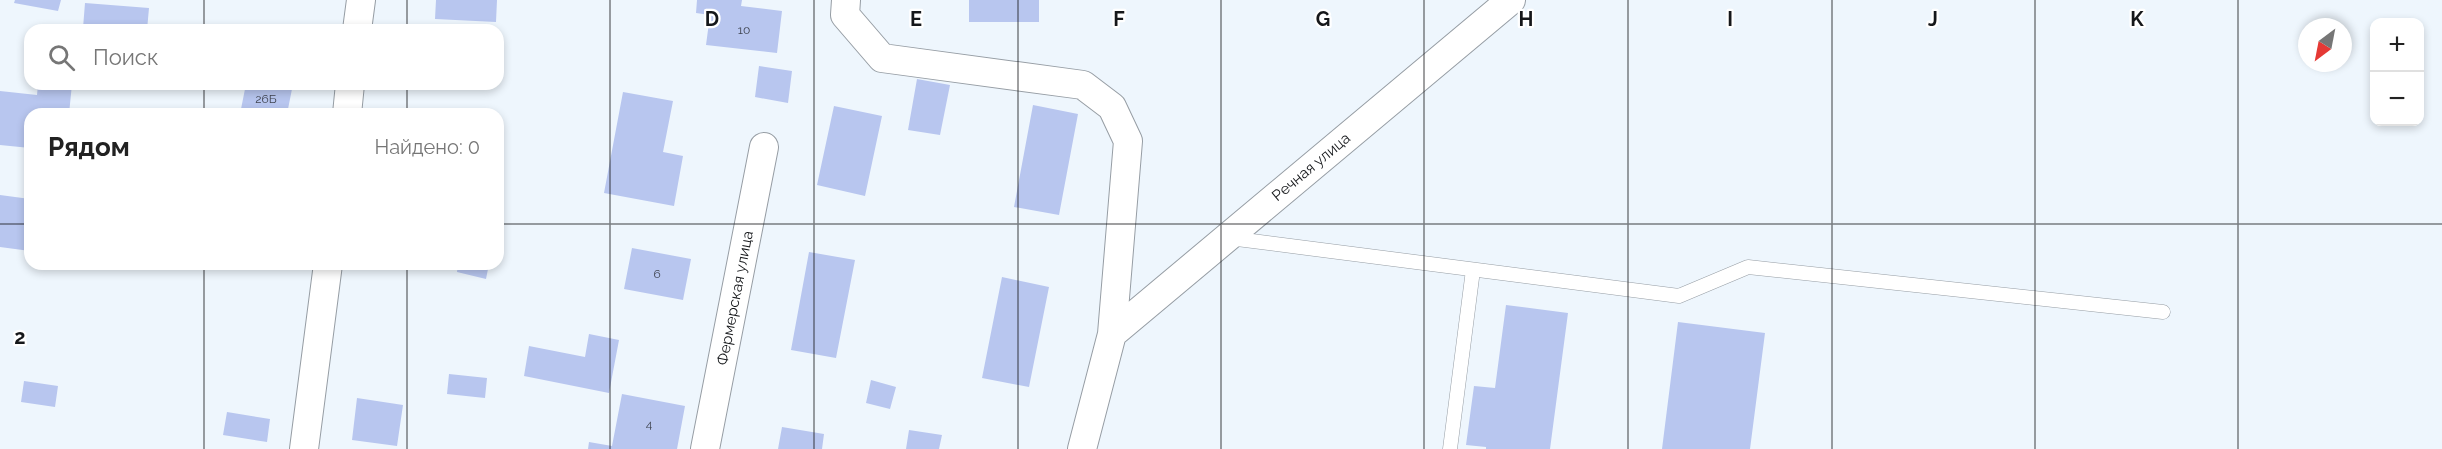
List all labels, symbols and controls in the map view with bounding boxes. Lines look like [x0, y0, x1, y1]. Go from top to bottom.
text: D [705, 7, 719, 31]
text: E [910, 7, 922, 31]
text: F [1113, 7, 1125, 31]
text: G [1316, 7, 1330, 31]
text: H [1519, 7, 1533, 31]
text: I [1727, 7, 1733, 31]
text: J [1928, 7, 1938, 31]
text: K [2130, 7, 2144, 31]
north arrow [2298, 18, 2352, 72]
map controls [2370, 18, 2424, 126]
button: + [2370, 18, 2424, 72]
house number: 10 [738, 23, 750, 37]
search box [24, 24, 504, 90]
icon: search [45, 41, 78, 74]
text: Поиск [93, 44, 158, 70]
button: − [2370, 72, 2424, 126]
house number: 26Б [255, 92, 277, 106]
street label: Речная улица [1268, 129, 1354, 205]
text: Рядом [48, 132, 130, 162]
text: Найдено: 0 [375, 135, 480, 159]
street label: Фермерская улица [713, 229, 757, 367]
house number: 6 [653, 267, 661, 281]
text: 2 [14, 325, 26, 349]
house number: 4 [646, 417, 653, 431]

